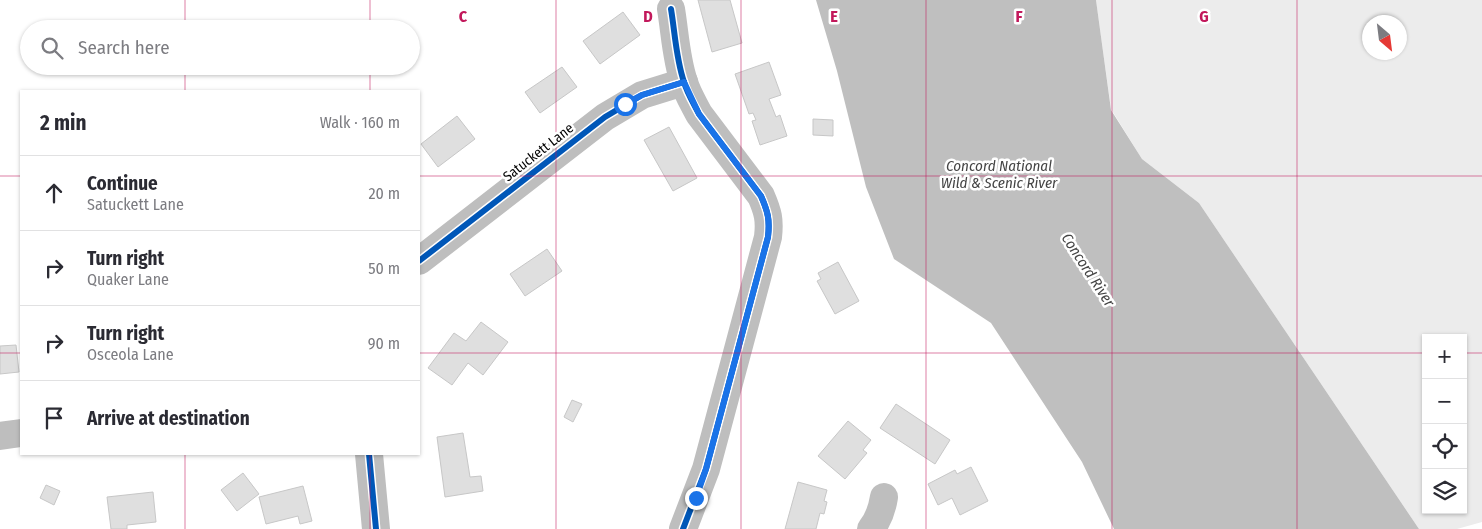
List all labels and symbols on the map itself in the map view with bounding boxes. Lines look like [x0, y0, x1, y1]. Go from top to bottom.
text: C [459, 7, 468, 26]
text: D [643, 7, 653, 26]
text: E [830, 7, 838, 26]
text: F [1015, 7, 1023, 26]
text: G [1199, 7, 1209, 26]
north arrow [1362, 15, 1407, 60]
route start [614, 93, 637, 116]
street label: Satuckett Lane [500, 120, 577, 185]
water label: Concord National Wild & Scenic River [941, 157, 1058, 192]
water label: Concord River [1058, 230, 1119, 311]
route end [685, 487, 708, 510]

